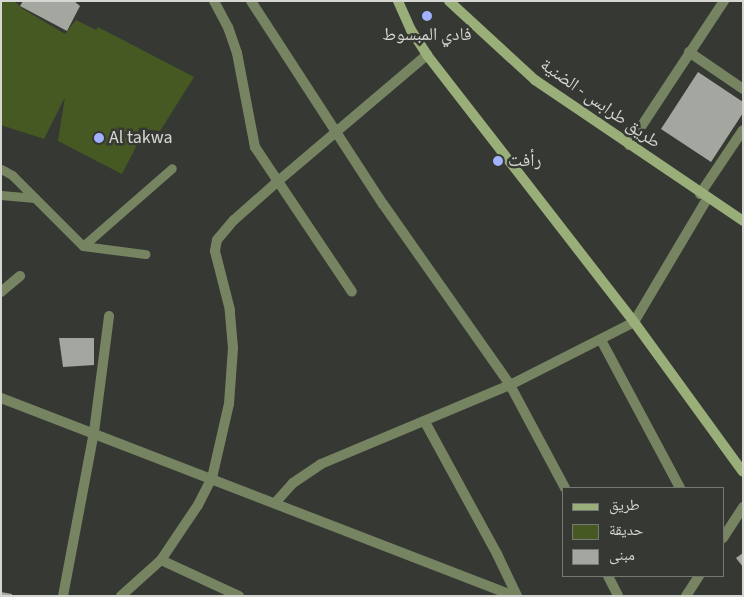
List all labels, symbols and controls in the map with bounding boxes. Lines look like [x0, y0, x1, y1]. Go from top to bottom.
marker: فادي المبسوط [421, 10, 433, 22]
place label: فادي المبسوط [382, 24, 472, 46]
street label: طريق طرابس - الضنية [536, 54, 664, 154]
place label: Al takwa [109, 127, 172, 149]
marker: Al takwa [93, 132, 105, 144]
place label: رأفت [508, 150, 541, 172]
marker: رأفت [492, 155, 504, 167]
legend [562, 487, 724, 577]
text: طريق [609, 495, 640, 516]
text: حديقة [609, 520, 643, 541]
text: مبنى [609, 545, 635, 566]

